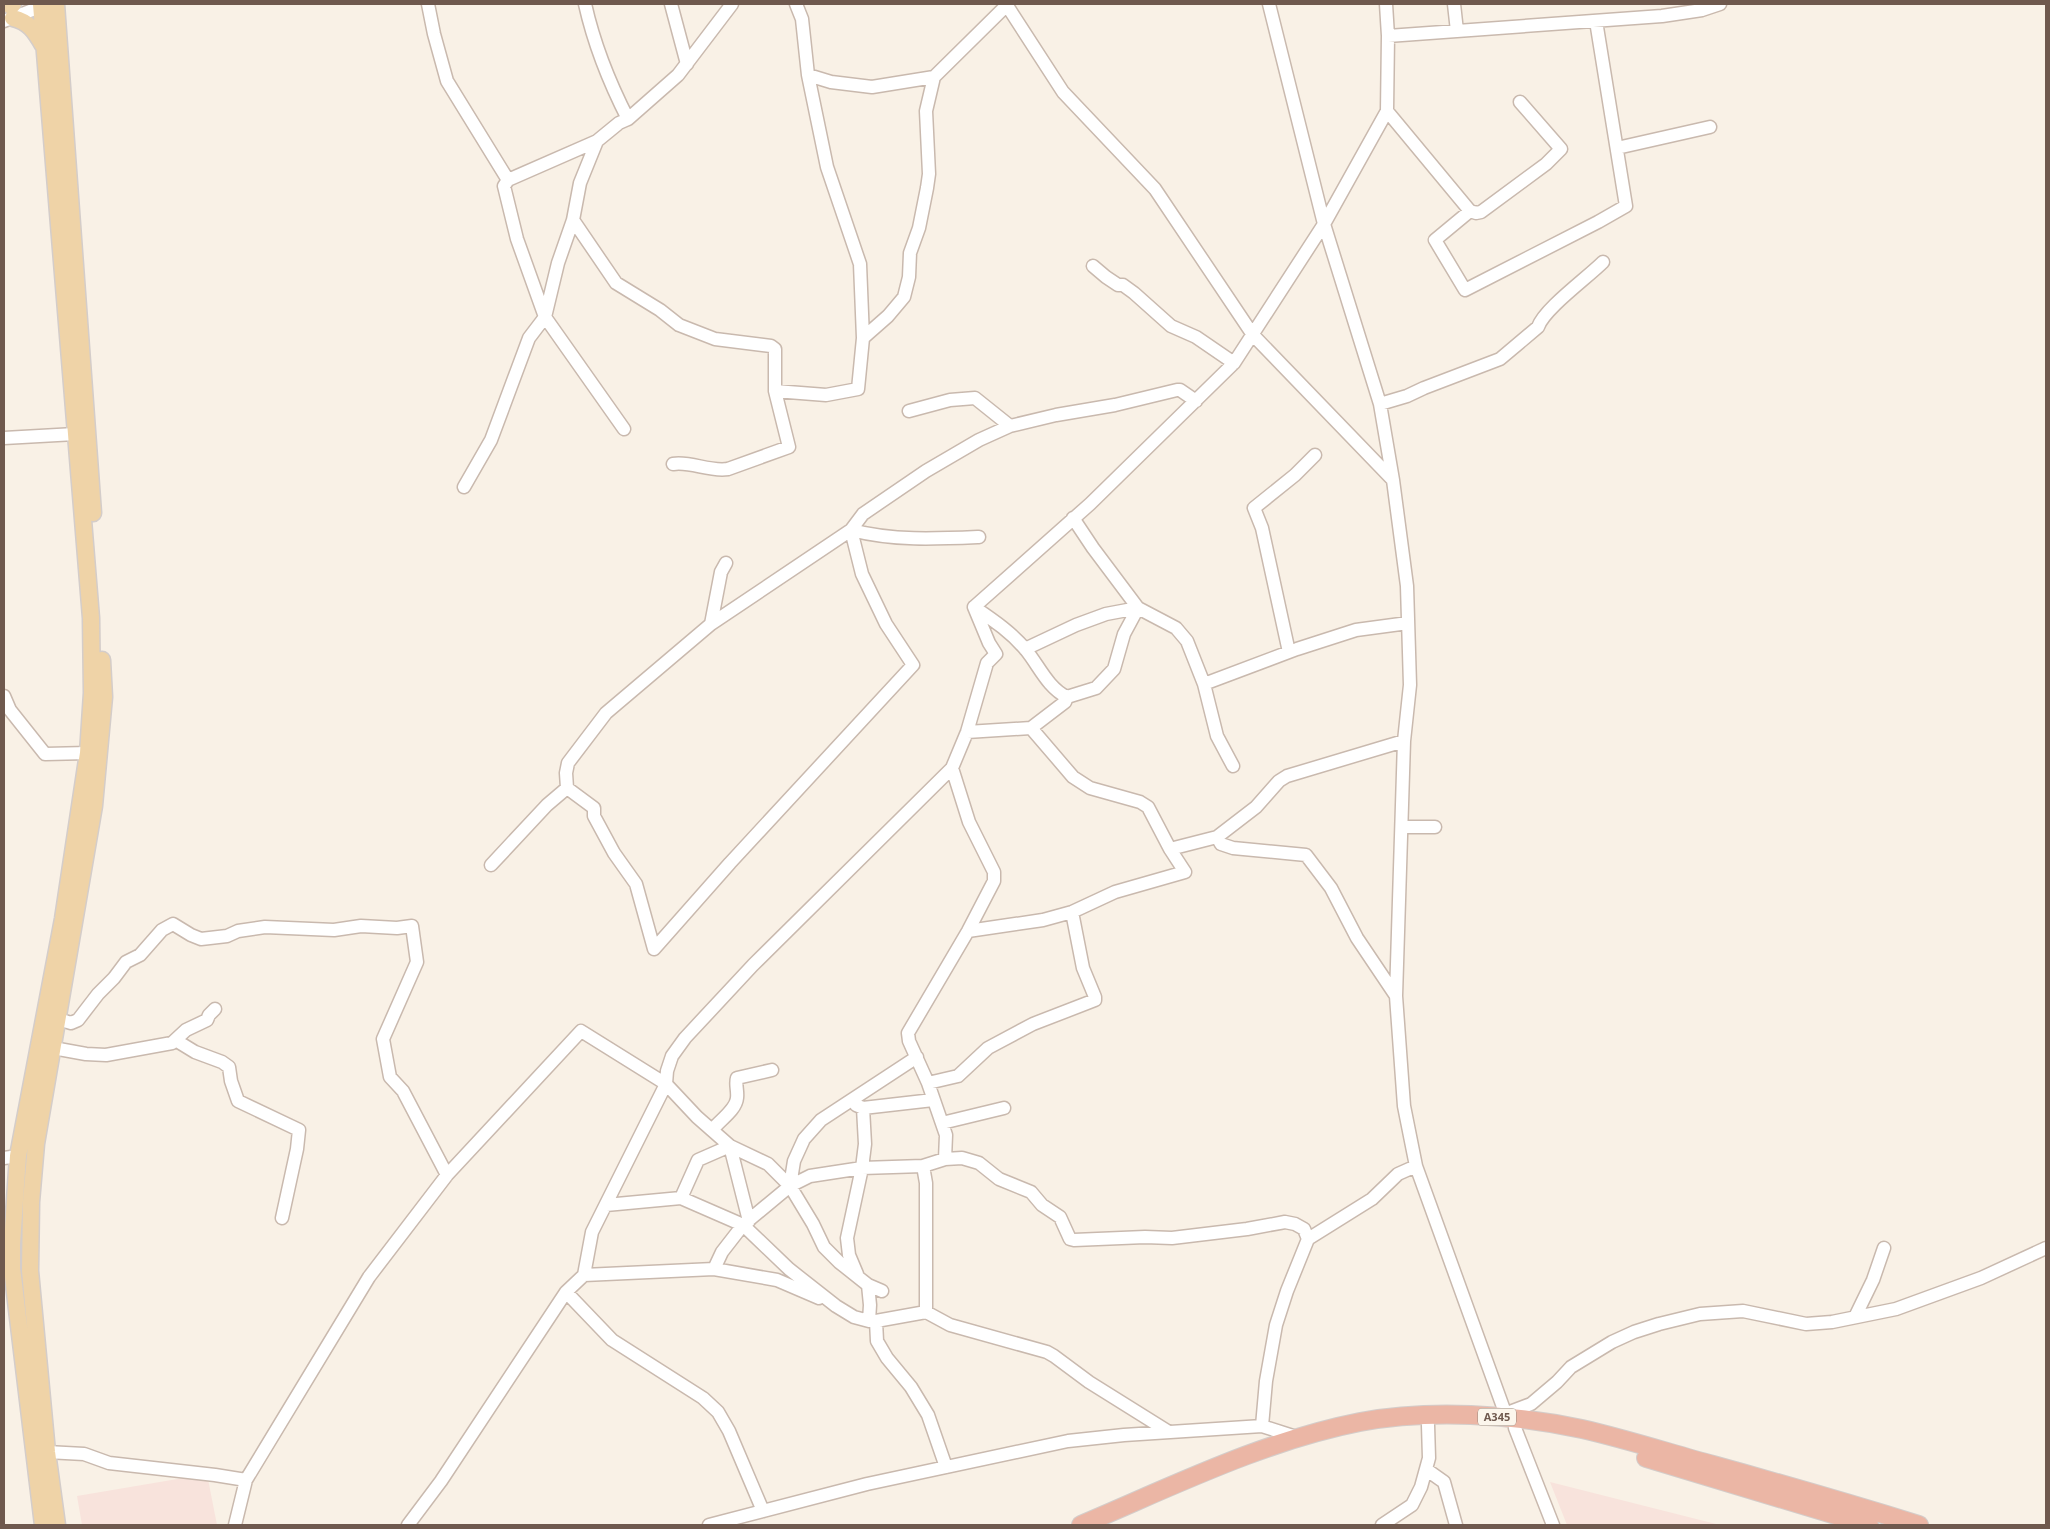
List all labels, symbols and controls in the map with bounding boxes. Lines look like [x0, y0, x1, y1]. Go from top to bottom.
road number: A345 [1478, 1408, 1516, 1425]

